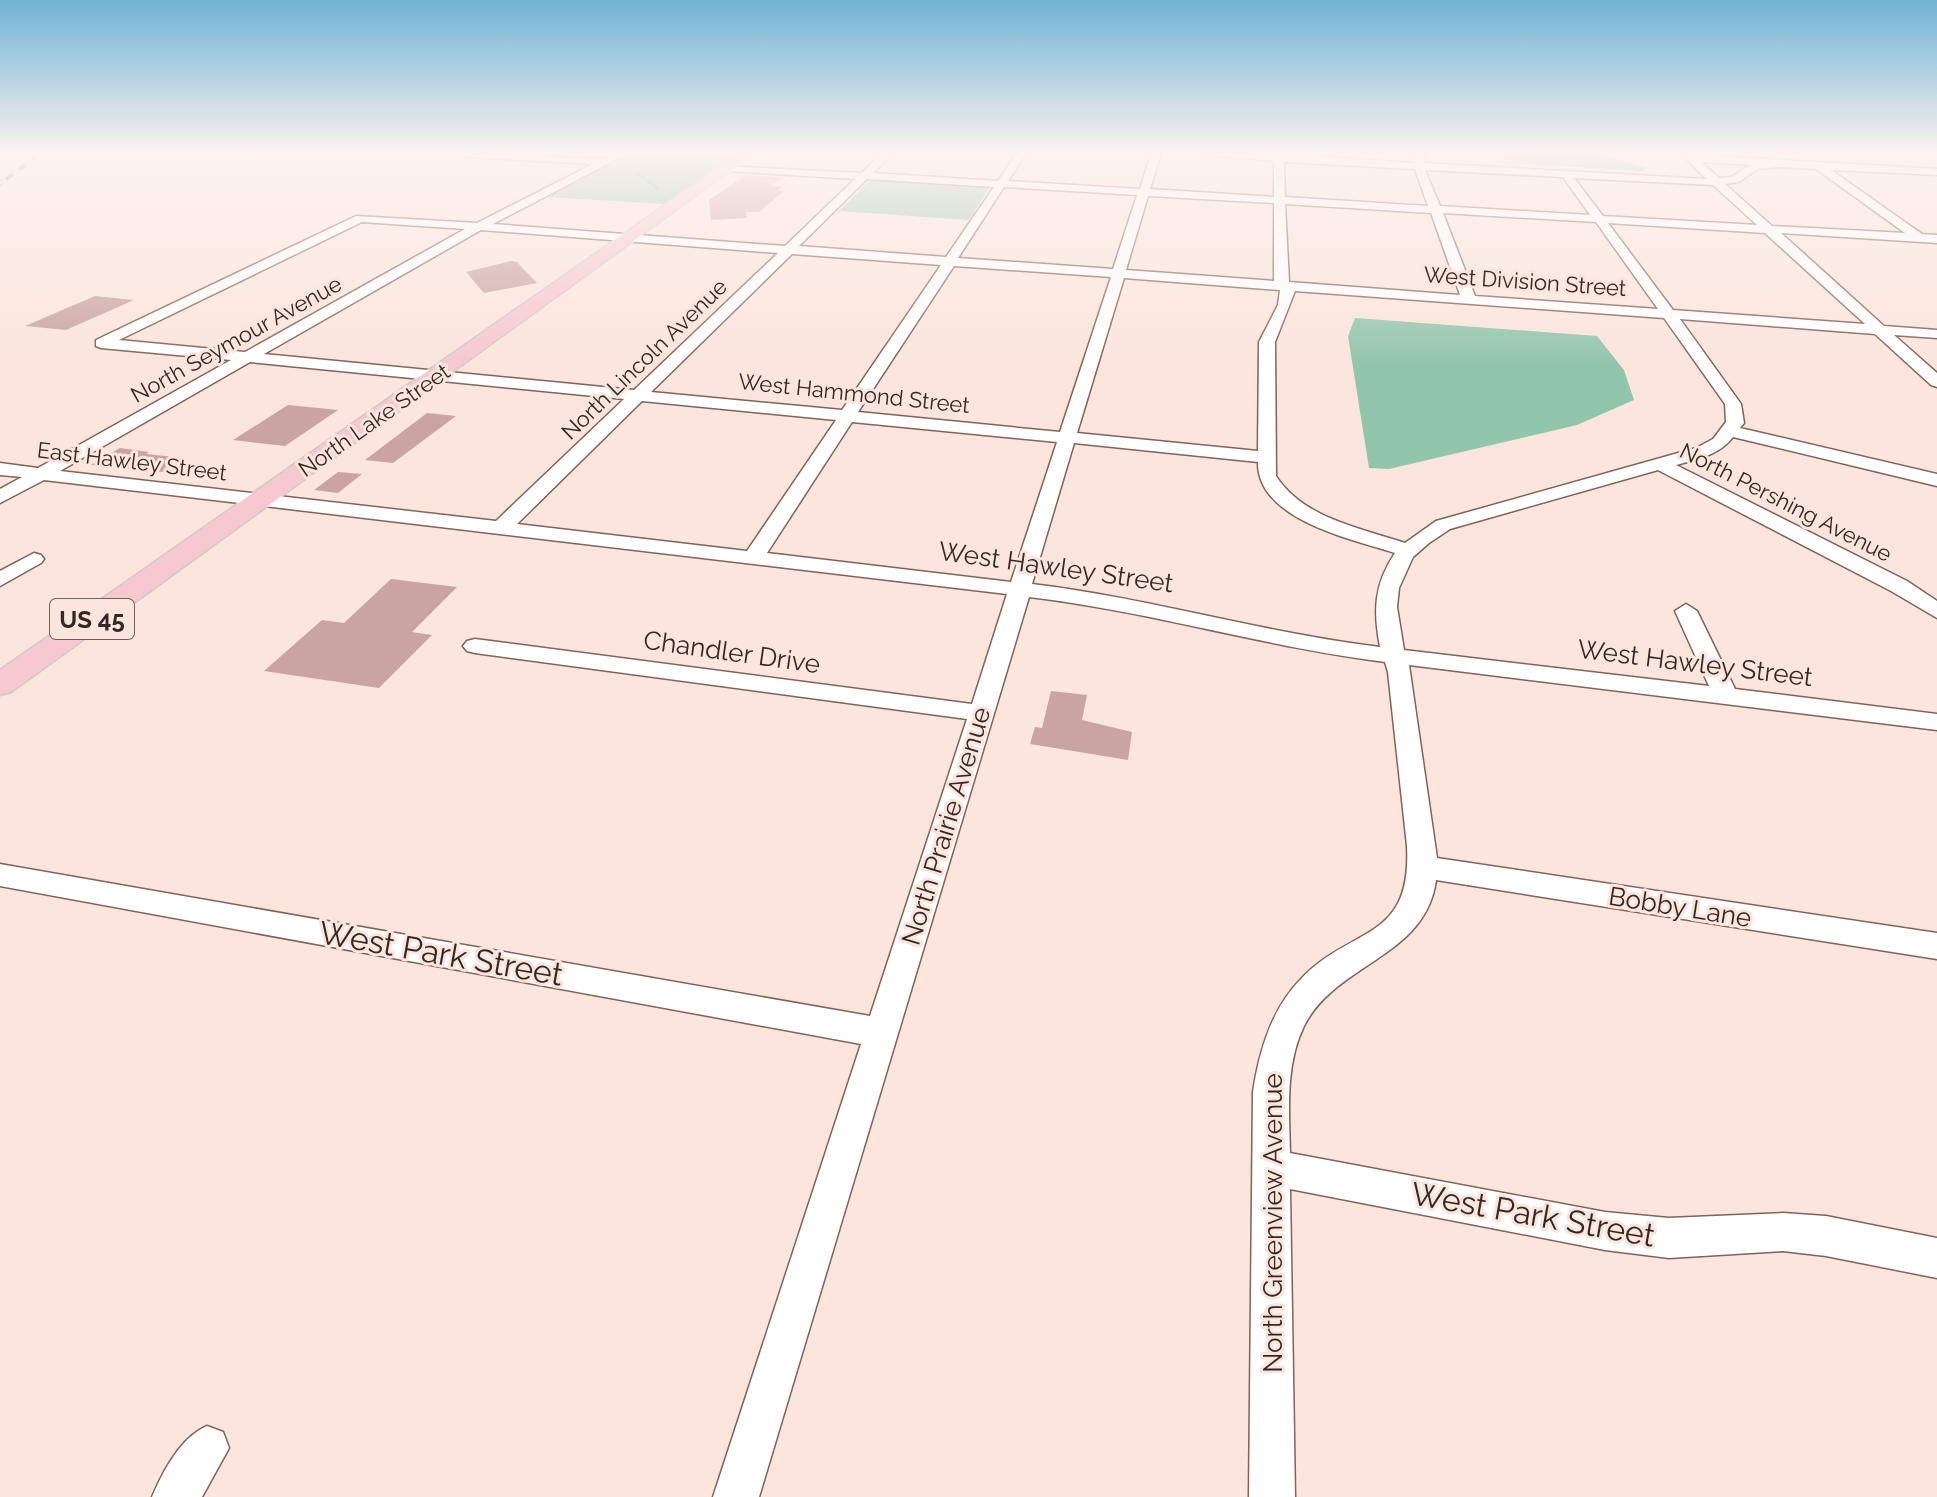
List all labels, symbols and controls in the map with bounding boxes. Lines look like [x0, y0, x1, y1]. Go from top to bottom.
street label: West Division Street [1423, 261, 1628, 301]
street label: North Seymour Avenue [126, 270, 346, 408]
street label: North Lincoln Avenue [556, 273, 732, 445]
street label: North Lake Street [293, 358, 455, 482]
street label: West Hammond Street [737, 368, 972, 418]
street label: East Hawley Street [36, 436, 229, 486]
street label: North Pershing Avenue [1676, 437, 1896, 567]
street label: West Hawley Street [937, 536, 1176, 598]
road number: US 45 [50, 599, 134, 639]
street label: Chandler Drive [642, 625, 822, 679]
street label: West Hawley Street [1576, 634, 1815, 692]
street label: North Prairie Avenue [896, 703, 996, 949]
street label: Bobby Lane [1606, 881, 1754, 933]
street label: West Park Street [316, 913, 566, 993]
street label: North Greenview Avenue [1258, 1073, 1288, 1373]
street label: West Park Street [1408, 1174, 1658, 1254]

